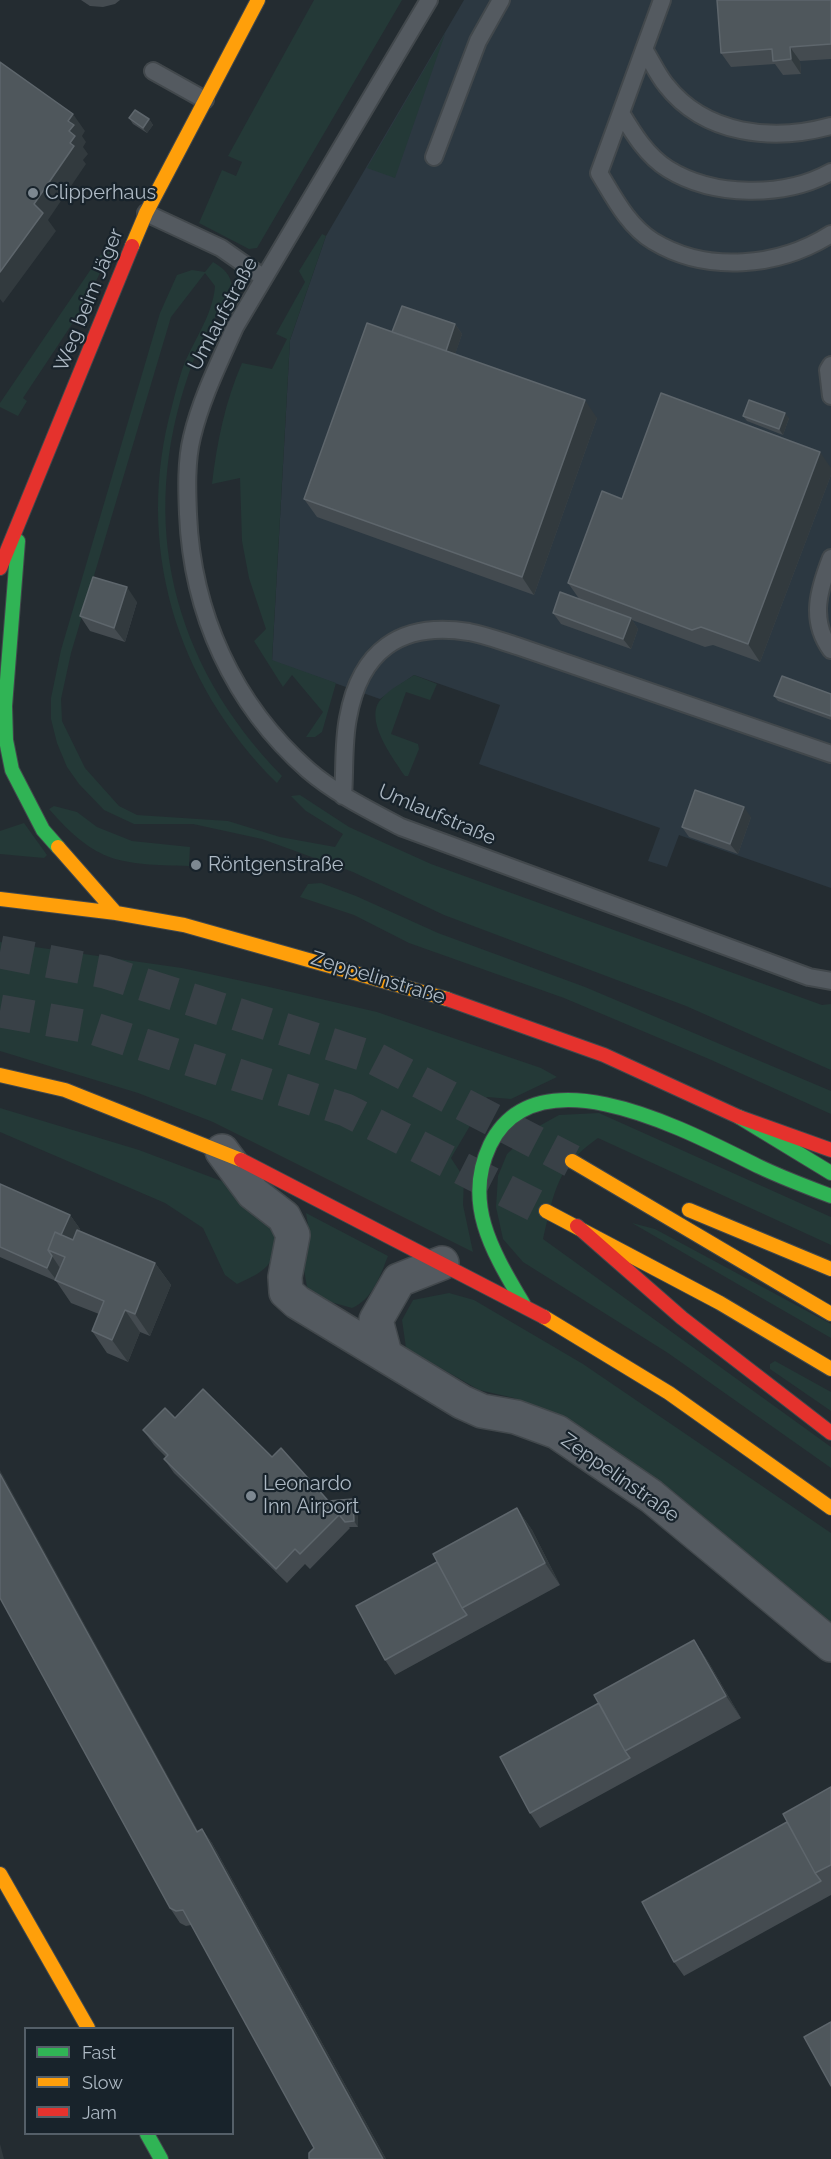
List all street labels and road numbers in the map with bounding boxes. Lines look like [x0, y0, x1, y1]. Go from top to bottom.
street label: Weg beim Jäger [49, 225, 129, 375]
street label: Umlaufstraße [183, 253, 263, 375]
street label: Umlaufstraße [375, 779, 499, 851]
street label: Zeppelinstraße [308, 946, 448, 1010]
street label: Zeppelinstraße [556, 1428, 684, 1528]

